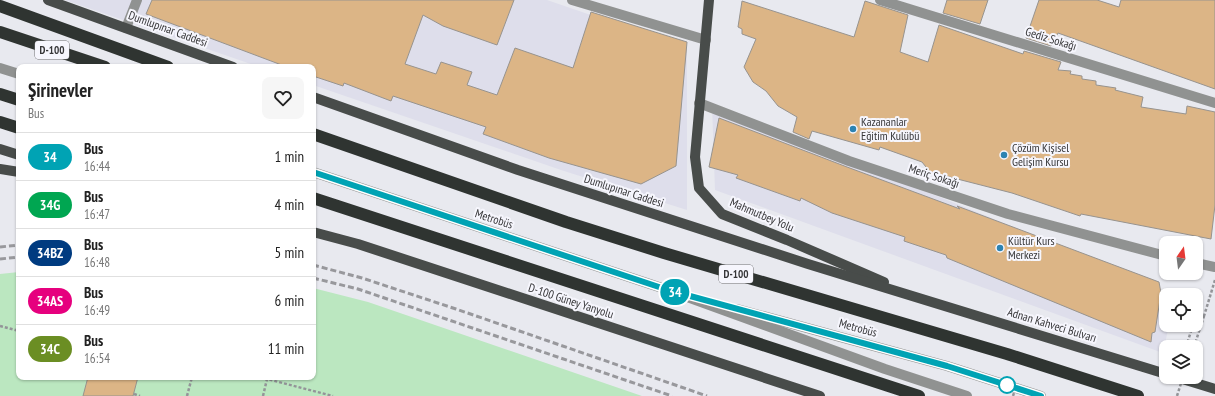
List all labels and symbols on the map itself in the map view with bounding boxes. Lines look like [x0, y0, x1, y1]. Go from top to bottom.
street label: Dumlupınar Caddesi [127, 7, 210, 50]
street label: Gediz Sokağı [1024, 24, 1079, 53]
road number: D-100 [35, 41, 69, 59]
place label: Kazananlar Eğitim Kulübü [861, 114, 920, 143]
marker: Kazananlar Eğitim Kulübü [848, 124, 858, 134]
place label: Çözüm Kişisel Gelişim Kursu [1012, 140, 1069, 169]
marker: Çözüm Kişisel Gelişim Kursu [999, 150, 1009, 160]
street label: Meriç Sokağı [907, 160, 962, 191]
street label: Dumlupınar Caddesi [582, 171, 666, 211]
street label: Mahmutbey Yolu [728, 194, 797, 235]
street label: Metrobüs [473, 205, 515, 232]
place label: Kültür Kurs Merkezi [1008, 233, 1054, 262]
north arrow [1159, 236, 1203, 280]
marker: Kültür Kurs Merkezi [995, 243, 1005, 253]
road number: D-100 [719, 265, 753, 283]
line badge: 34 [657, 279, 693, 305]
street label: D-100 Güney Yanyolu [527, 280, 616, 321]
street label: Adnan Kahveci Bulvarı [1006, 304, 1099, 345]
street label: Metrobüs [837, 315, 879, 340]
unlabelled marker [998, 376, 1016, 394]

